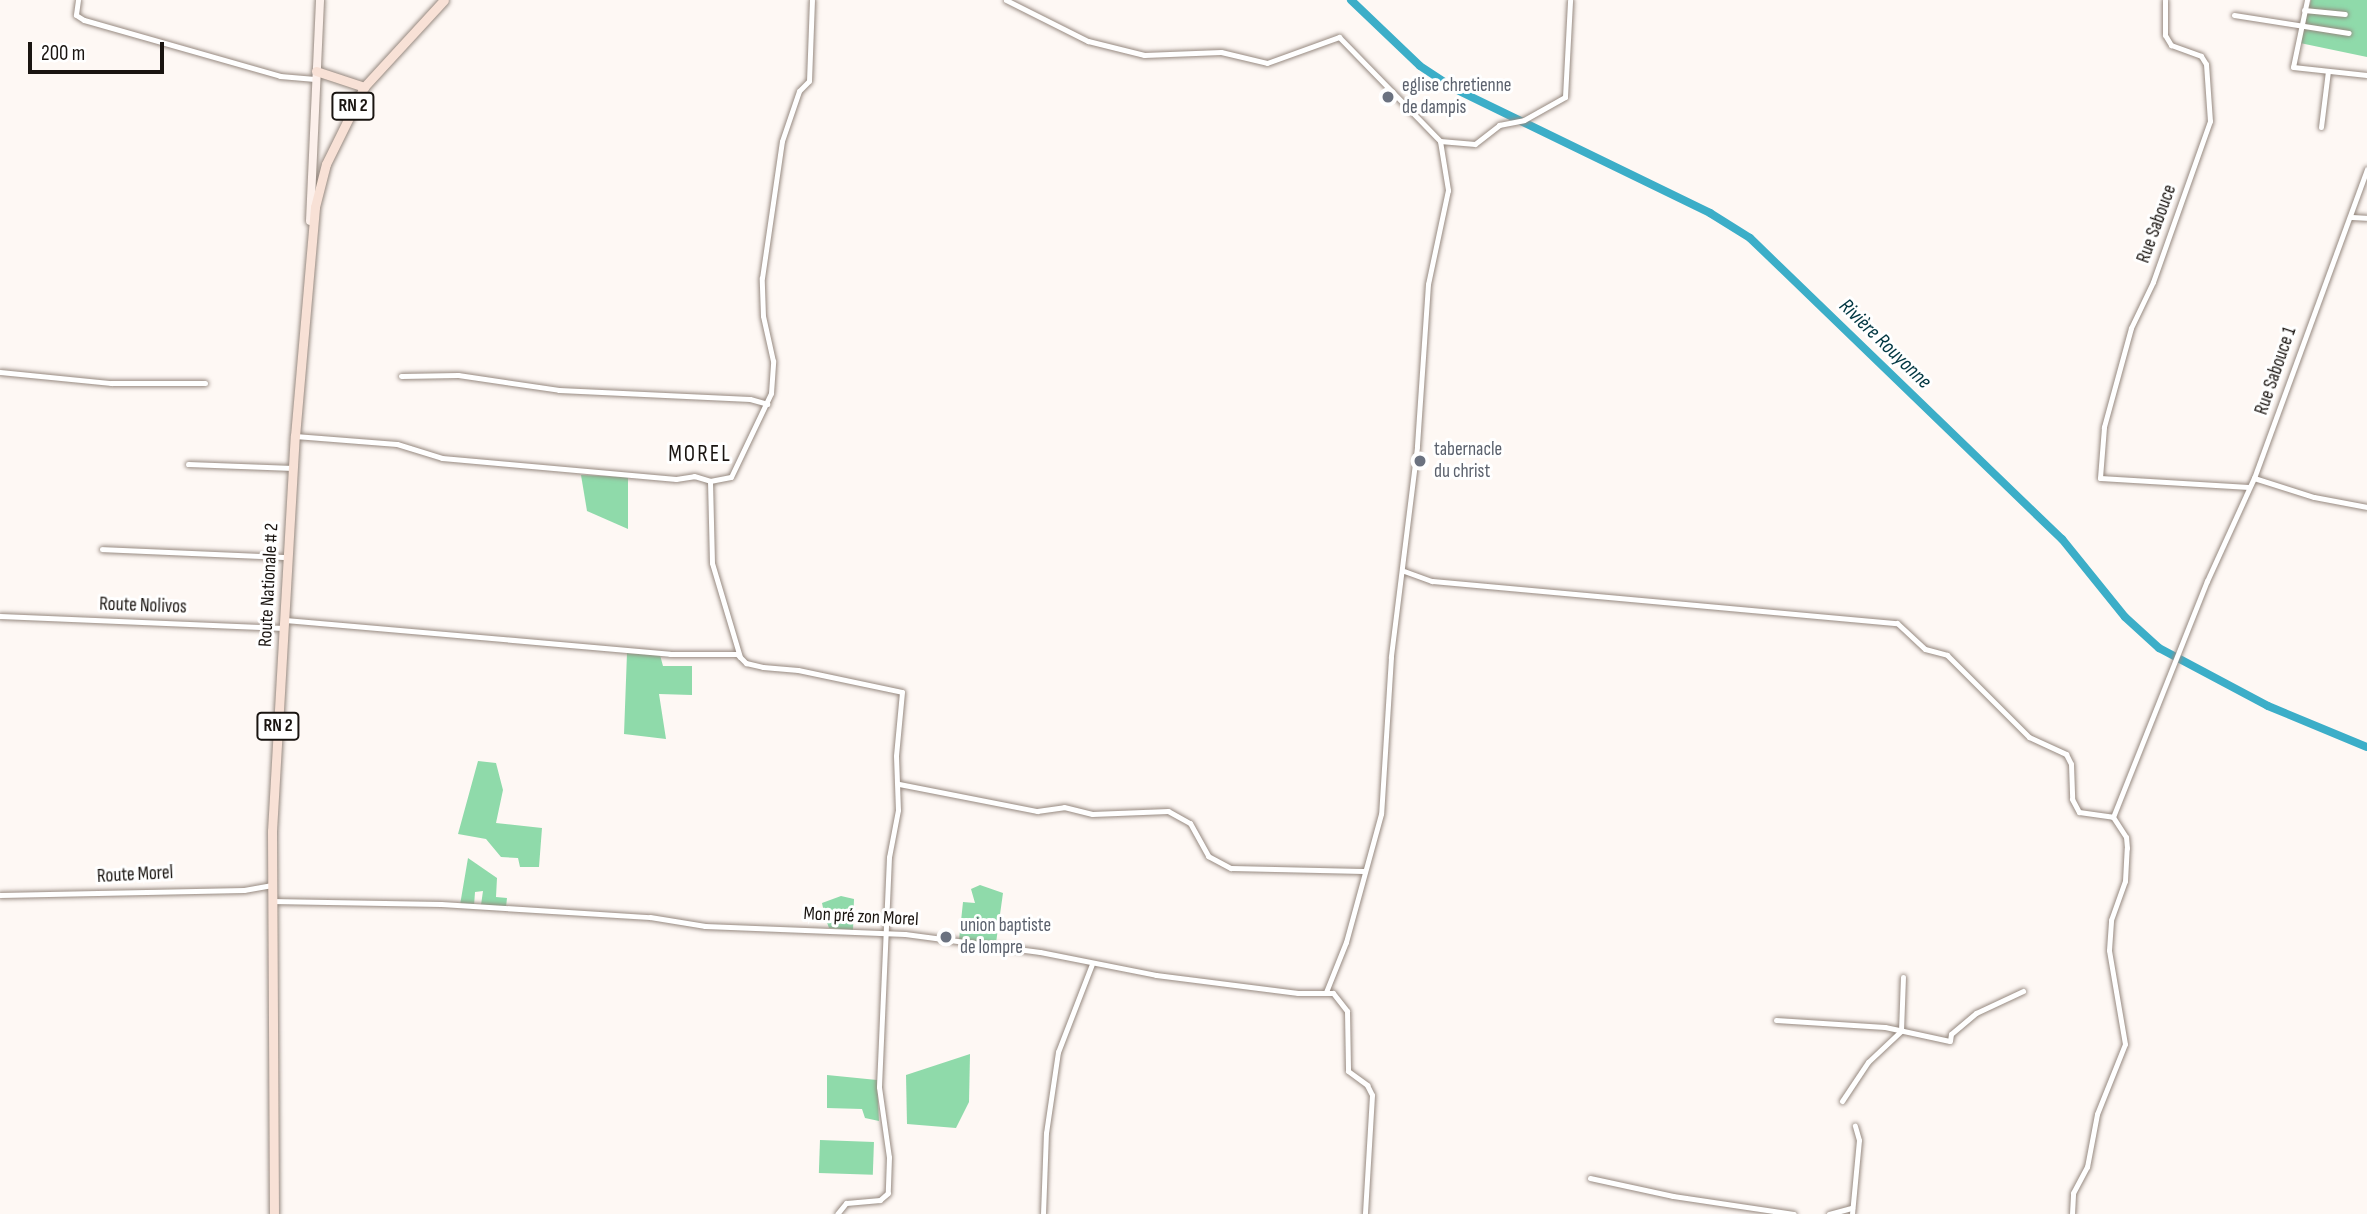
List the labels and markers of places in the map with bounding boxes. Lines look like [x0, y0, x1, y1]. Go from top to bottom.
place label: eglise chretienne de dampis [1402, 75, 1511, 119]
marker: eglise chretienne de dampis [1380, 89, 1396, 105]
place label: tabernacle du christ [1434, 439, 1502, 483]
marker: tabernacle du christ [1412, 453, 1428, 469]
place label: union baptiste de lompre [960, 915, 1051, 959]
marker: union baptiste de lompre [938, 929, 954, 945]

